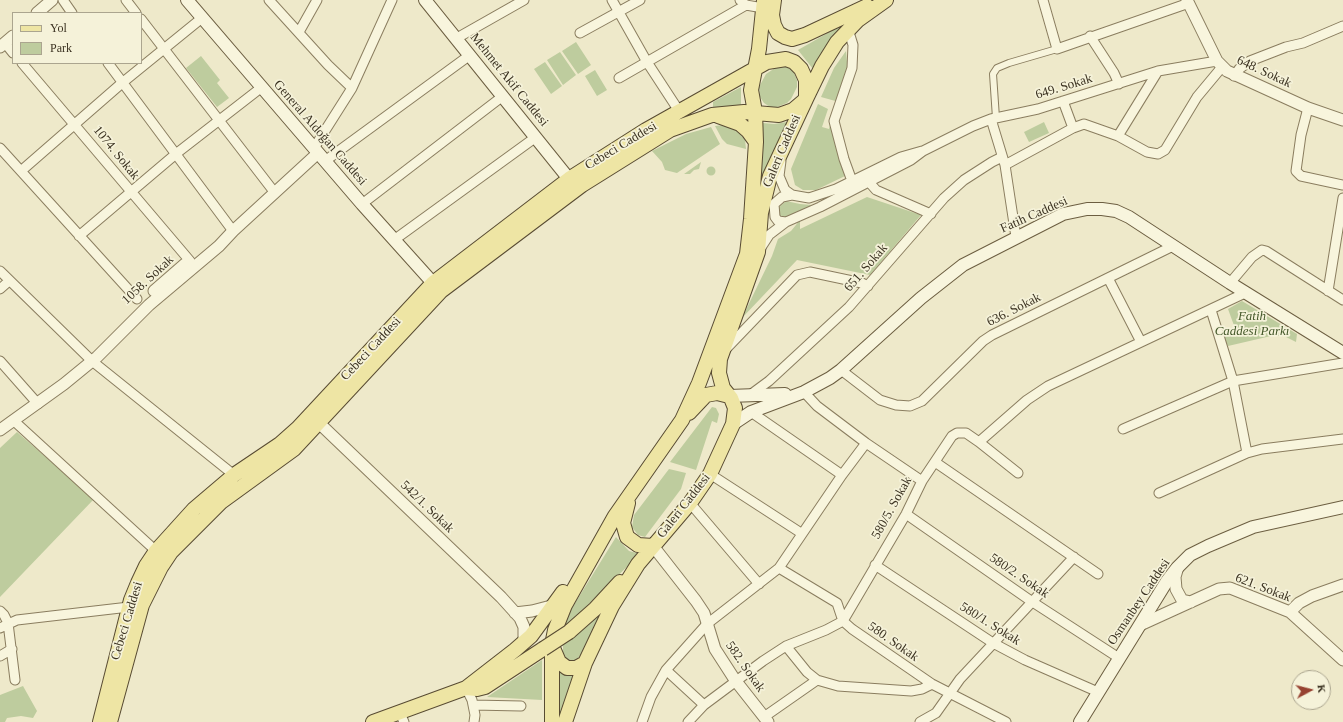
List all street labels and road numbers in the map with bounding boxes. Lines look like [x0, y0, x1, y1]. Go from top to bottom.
street label: Mehmet Akif Caddesi [467, 30, 551, 130]
street label: 648. Sokak [1234, 53, 1294, 91]
street label: 649. Sokak [1034, 71, 1094, 103]
street label: General Aldoğan Caddesi [270, 77, 370, 189]
street label: Galeri Caddesi [760, 112, 804, 190]
street label: Cebeci Caddesi [582, 118, 660, 174]
street label: 1074. Sokak [89, 123, 143, 183]
street label: Fatih Caddesi [998, 193, 1070, 237]
street label: 651. Sokak [841, 241, 891, 295]
street label: 1058. Sokak [119, 252, 177, 308]
street label: 636. Sokak [984, 290, 1044, 330]
street label: Cebeci Caddesi [338, 314, 404, 384]
street label: Galeri Caddesi [654, 471, 714, 541]
street label: 580/5. Sokak [869, 474, 915, 542]
street label: 542/1. Sokak [397, 478, 457, 536]
street label: 580/2. Sokak [986, 550, 1052, 602]
street label: Osmanbey Caddesi [1104, 556, 1174, 648]
street label: 621. Sokak [1233, 570, 1293, 606]
street label: Cebeci Caddesi [108, 580, 146, 662]
street label: 580/1. Sokak [957, 599, 1023, 649]
street label: 580. Sokak [865, 619, 921, 665]
street label: 582. Sokak [722, 639, 768, 695]

